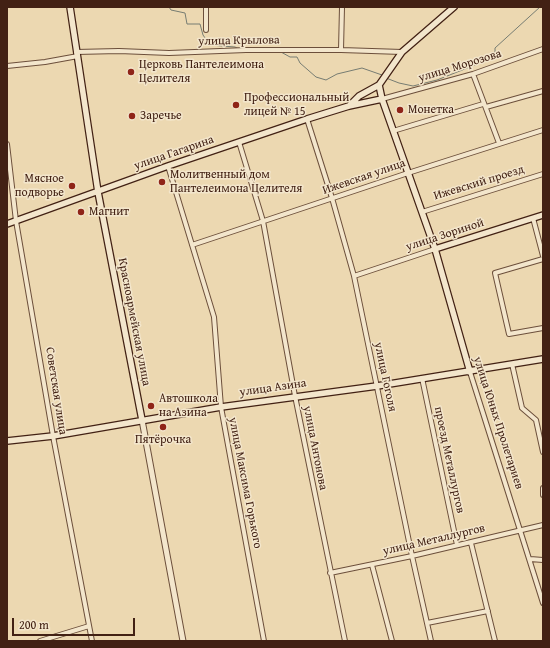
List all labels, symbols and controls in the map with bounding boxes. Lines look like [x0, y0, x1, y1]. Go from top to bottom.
street label: улица Крылова [198, 33, 280, 49]
street label: улица Морозова [417, 47, 503, 85]
place label: Церковь Пантелеимона Целителя [139, 58, 264, 86]
marker: Церковь Пантелеимона Целителя [126, 67, 136, 77]
place label: Профессиональный лицей № 15 [244, 91, 349, 119]
marker: Профессиональный лицей № 15 [231, 100, 241, 110]
place label: Монетка [408, 103, 454, 117]
marker: Монетка [395, 105, 405, 115]
place label: Заречье [140, 109, 182, 123]
marker: Заречье [127, 111, 137, 121]
street label: улица Гагарина [132, 133, 216, 173]
street label: Ижевская улица [321, 156, 407, 198]
street label: Ижевский проезд [432, 162, 526, 204]
place label: Молитвенный дом Пантелеимона Целителя [170, 168, 302, 196]
place label: Мясное подворье [15, 172, 64, 200]
marker: Молитвенный дом Пантелеимона Целителя [157, 177, 167, 187]
marker: Мясное подворье [67, 181, 77, 191]
place label: Магнит [89, 205, 129, 219]
marker: Магнит [76, 207, 86, 217]
street label: улица Зориной [404, 216, 486, 254]
street label: Красноармейская улица [115, 257, 153, 387]
street label: улица Гоголя [371, 341, 399, 413]
street label: Советская улица [42, 346, 70, 436]
street label: улица Юных Пролетариев [470, 355, 526, 491]
street label: улица Азина [239, 376, 307, 400]
place label: Автошкола на Азина [159, 392, 218, 420]
marker: Автошкола на Азина [146, 401, 156, 411]
street label: улица Антонова [300, 404, 330, 492]
street label: проезд Металлургов [431, 405, 467, 515]
street label: улица Максима Горького [225, 416, 265, 550]
marker: Пятёрочка [158, 422, 168, 432]
place label: Пятёрочка [135, 433, 191, 447]
street label: улица Металлургов [381, 521, 487, 559]
scale bar [14, 610, 137, 636]
text: 200 m [19, 616, 49, 633]

